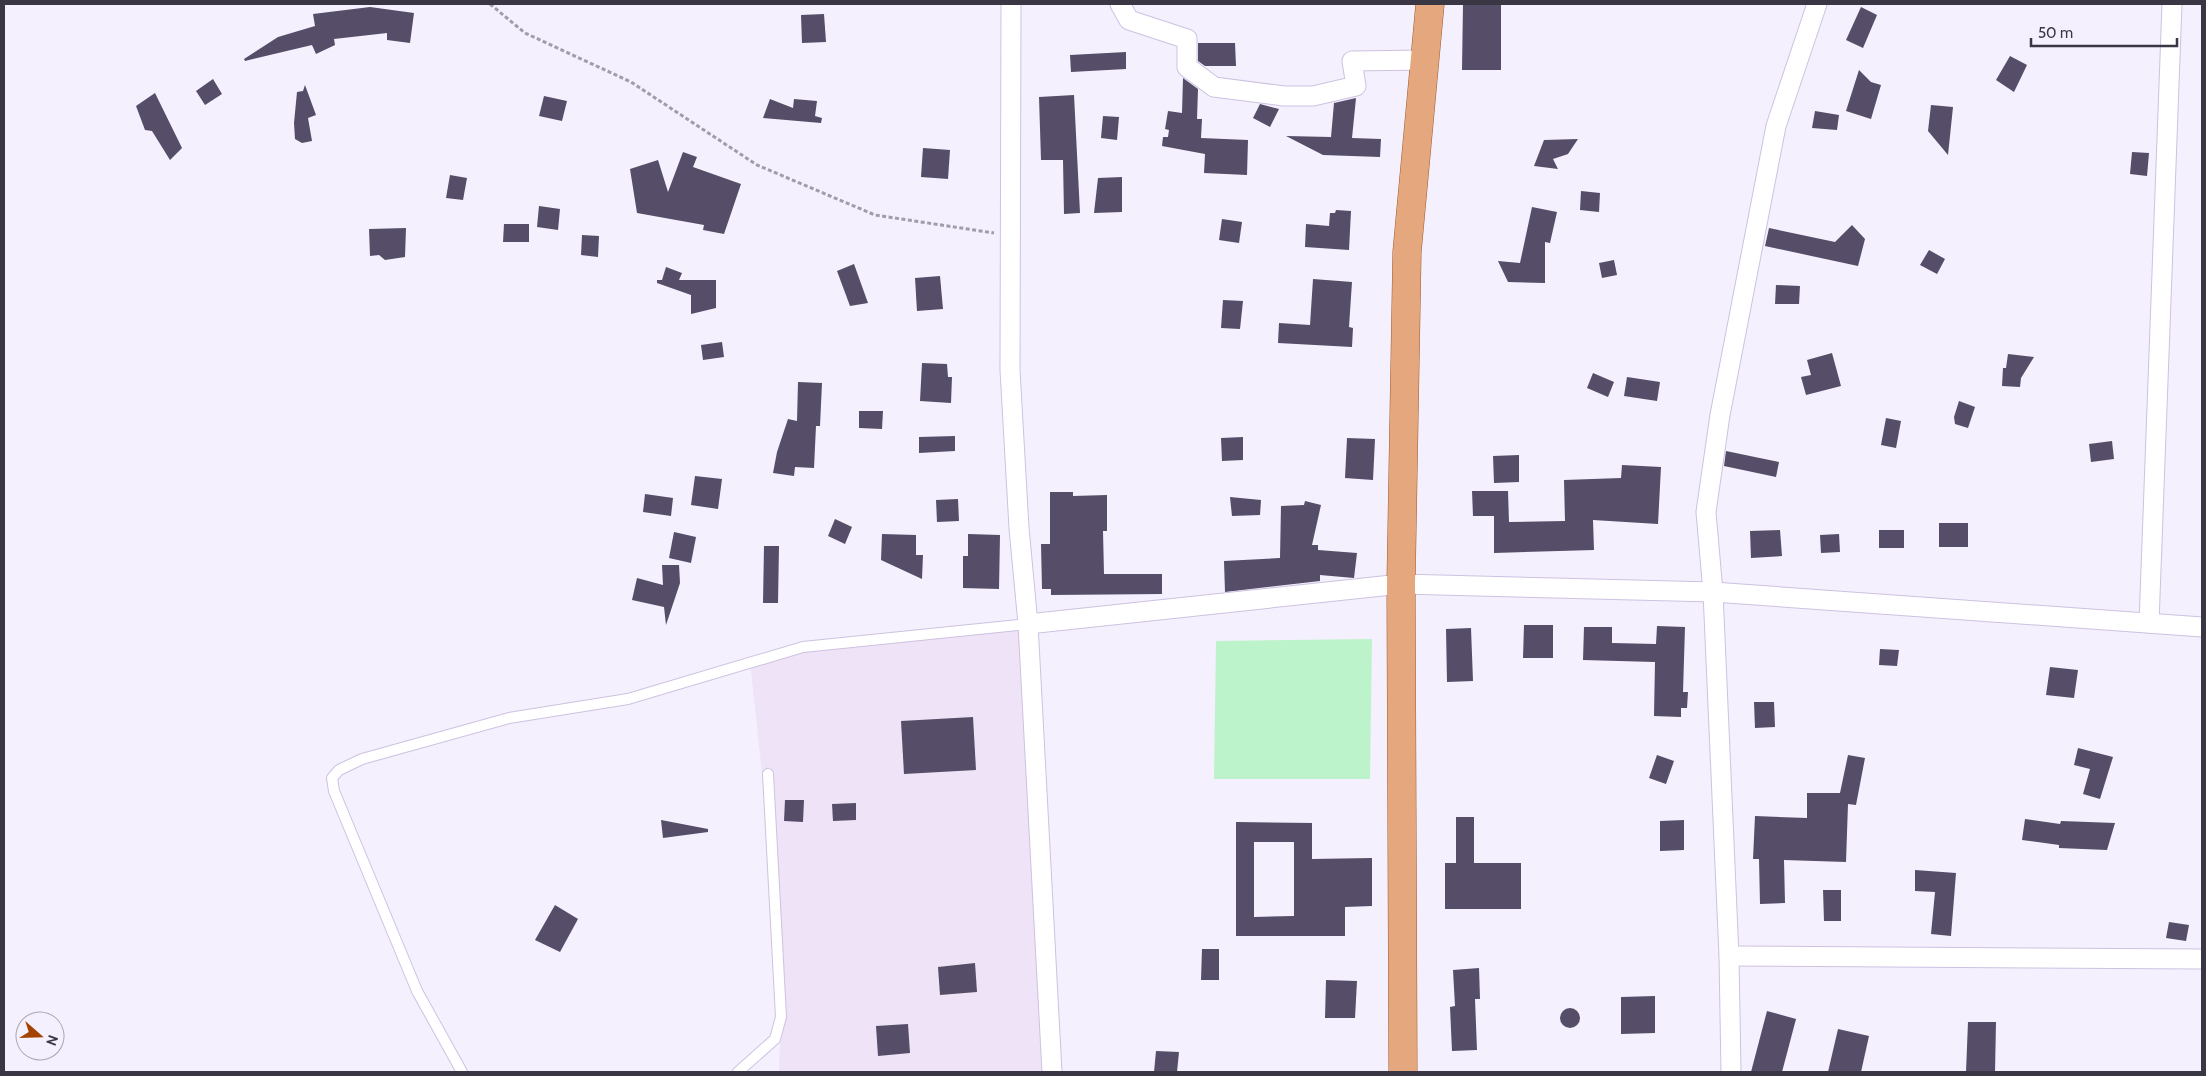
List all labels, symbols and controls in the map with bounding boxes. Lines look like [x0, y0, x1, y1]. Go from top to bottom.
scale bar [2031, 15, 2177, 47]
text: 50 m [2038, 24, 2073, 42]
north arrow [15, 1011, 65, 1061]
text: N [42, 1033, 62, 1048]

